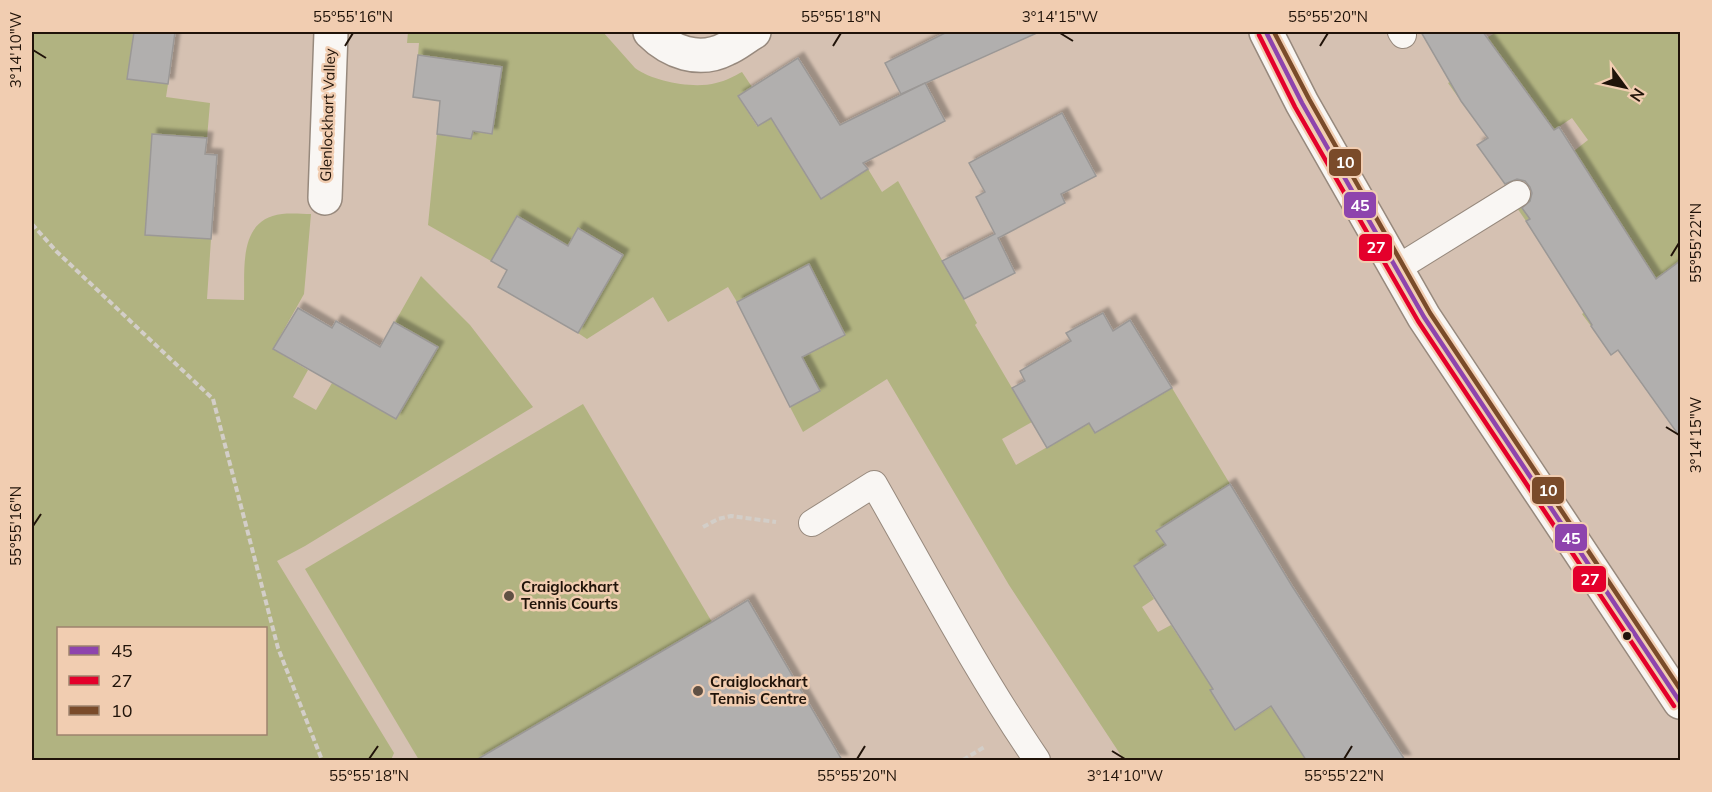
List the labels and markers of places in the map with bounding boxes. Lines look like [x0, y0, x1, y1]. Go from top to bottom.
place label: Craiglockhart Tennis Courts [521, 577, 619, 613]
marker: Craiglockhart Tennis Courts [502, 589, 516, 603]
unlabelled marker [1621, 630, 1633, 642]
place label: Craiglockhart Tennis Centre [710, 672, 808, 708]
marker: Craiglockhart Tennis Centre [691, 684, 705, 698]

